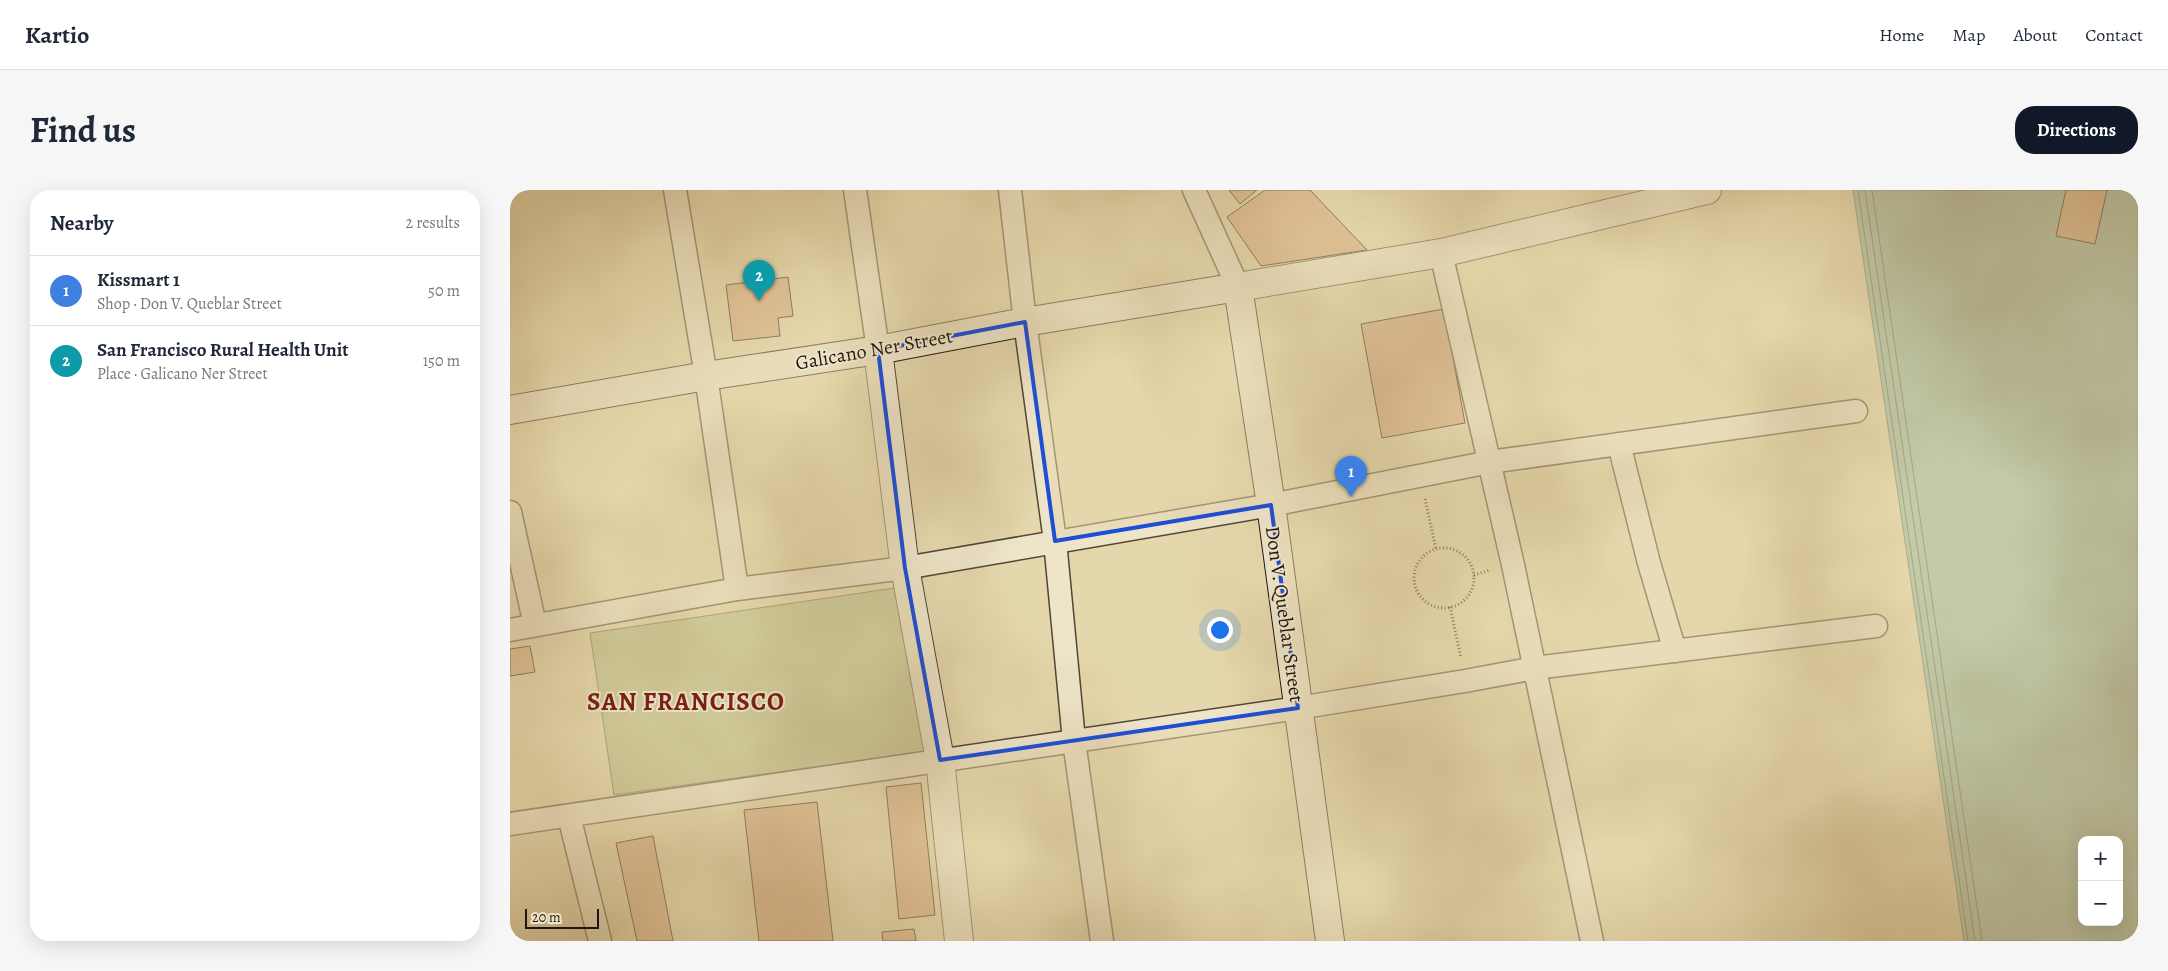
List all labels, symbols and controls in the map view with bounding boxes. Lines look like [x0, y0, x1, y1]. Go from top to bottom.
text: Kartio [25, 19, 89, 51]
text: Home [1879, 23, 1924, 47]
text: Map [1952, 23, 1985, 47]
text: About [2013, 23, 2057, 47]
text: Contact [2085, 23, 2143, 47]
text: Find us [30, 106, 136, 154]
button: Directions [2015, 106, 2138, 154]
text: Nearby [50, 209, 113, 237]
text: 2 results [405, 212, 460, 234]
pin: 2 [743, 260, 775, 301]
text: Kissmart 1 [97, 267, 180, 293]
text: 1 [63, 280, 69, 302]
text: 50 m [428, 280, 460, 302]
text: Shop · Don V. Queblar Street [97, 293, 282, 315]
street label: Galicano Ner Street [793, 322, 955, 377]
text: San Francisco Rural Health Unit [97, 337, 349, 363]
text: 2 [62, 350, 70, 372]
text: 150 m [423, 350, 460, 372]
text: Place · Galicano Ner Street [97, 363, 268, 385]
pin: 1 [1335, 456, 1367, 497]
street label: Don V. Queblar Street [1259, 524, 1310, 704]
your location [1207, 617, 1233, 643]
district label: SAN FRANCISCO [587, 685, 785, 719]
map controls [2078, 836, 2123, 926]
button: + [2078, 836, 2123, 881]
button: − [2078, 881, 2123, 926]
scale bar [525, 906, 599, 929]
text: 20 m [532, 908, 561, 927]

